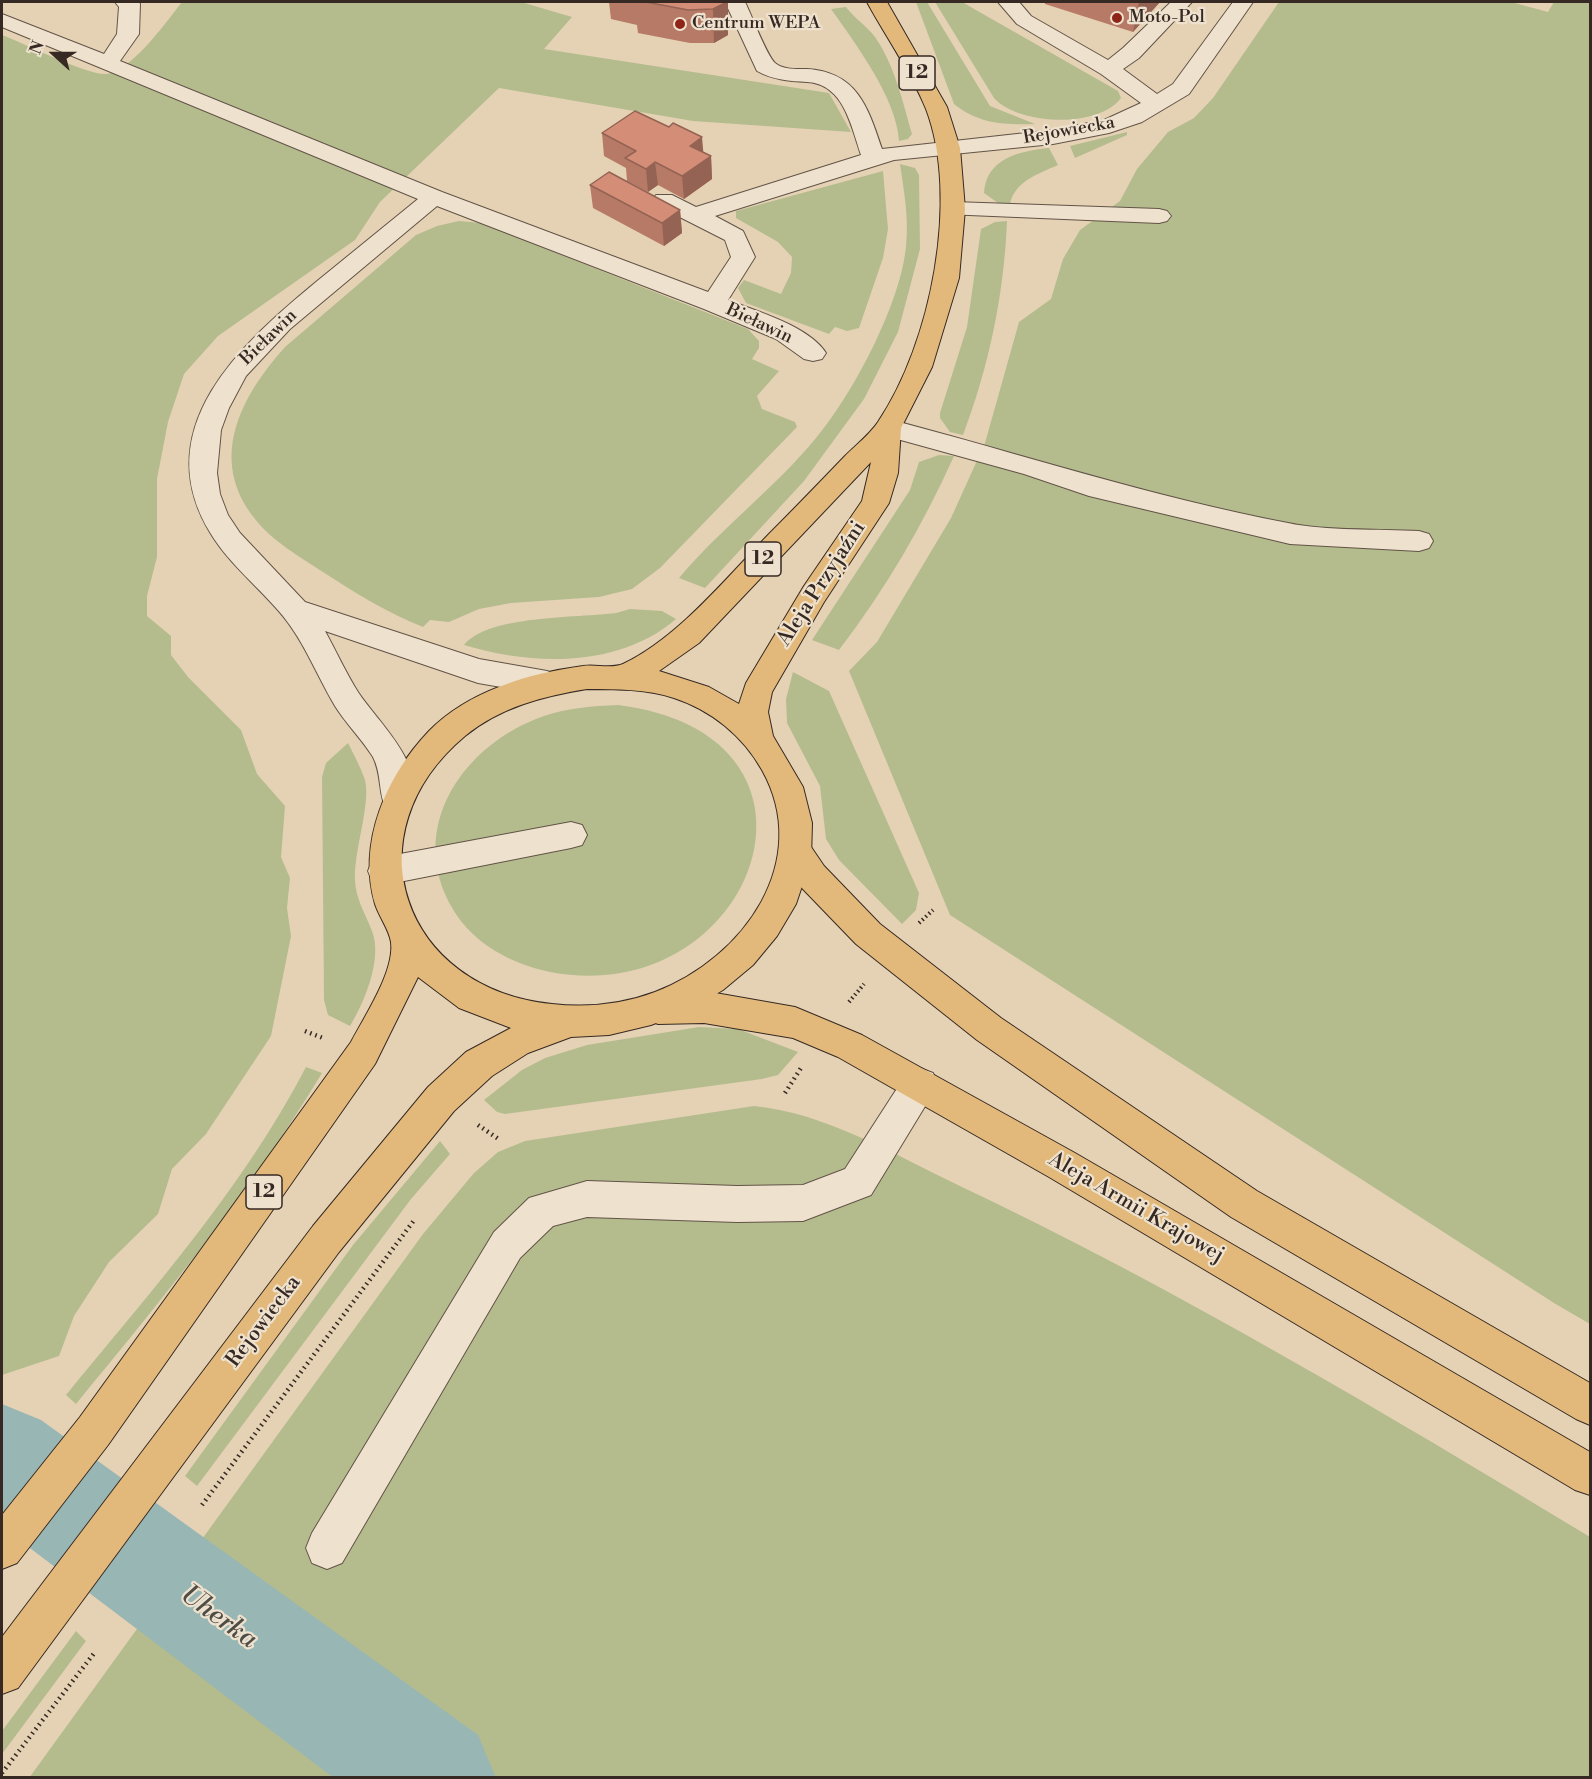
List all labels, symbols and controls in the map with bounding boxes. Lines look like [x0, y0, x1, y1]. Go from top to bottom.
place label: Moto-Pol [1129, 7, 1205, 29]
marker: Moto-Pol [1110, 11, 1124, 25]
place label: Centrum WEPA [692, 13, 820, 35]
marker: Centrum WEPA [673, 17, 687, 31]
north arrow [24, 24, 84, 84]
text: N [26, 38, 49, 57]
road number: 12 [899, 56, 935, 90]
street label: Rejowiecka [1021, 112, 1117, 150]
street label: Bieławin [722, 299, 796, 349]
street label: Bieławin [236, 306, 302, 370]
street label: Aleja Przyjaźni [772, 517, 872, 651]
road number: 12 [745, 542, 781, 576]
street label: Aleja Armii Krajowej [1044, 1147, 1228, 1269]
road number: 12 [246, 1175, 282, 1209]
street label: Rejowiecka [221, 1271, 307, 1373]
water label: Uherka [173, 1579, 263, 1657]

